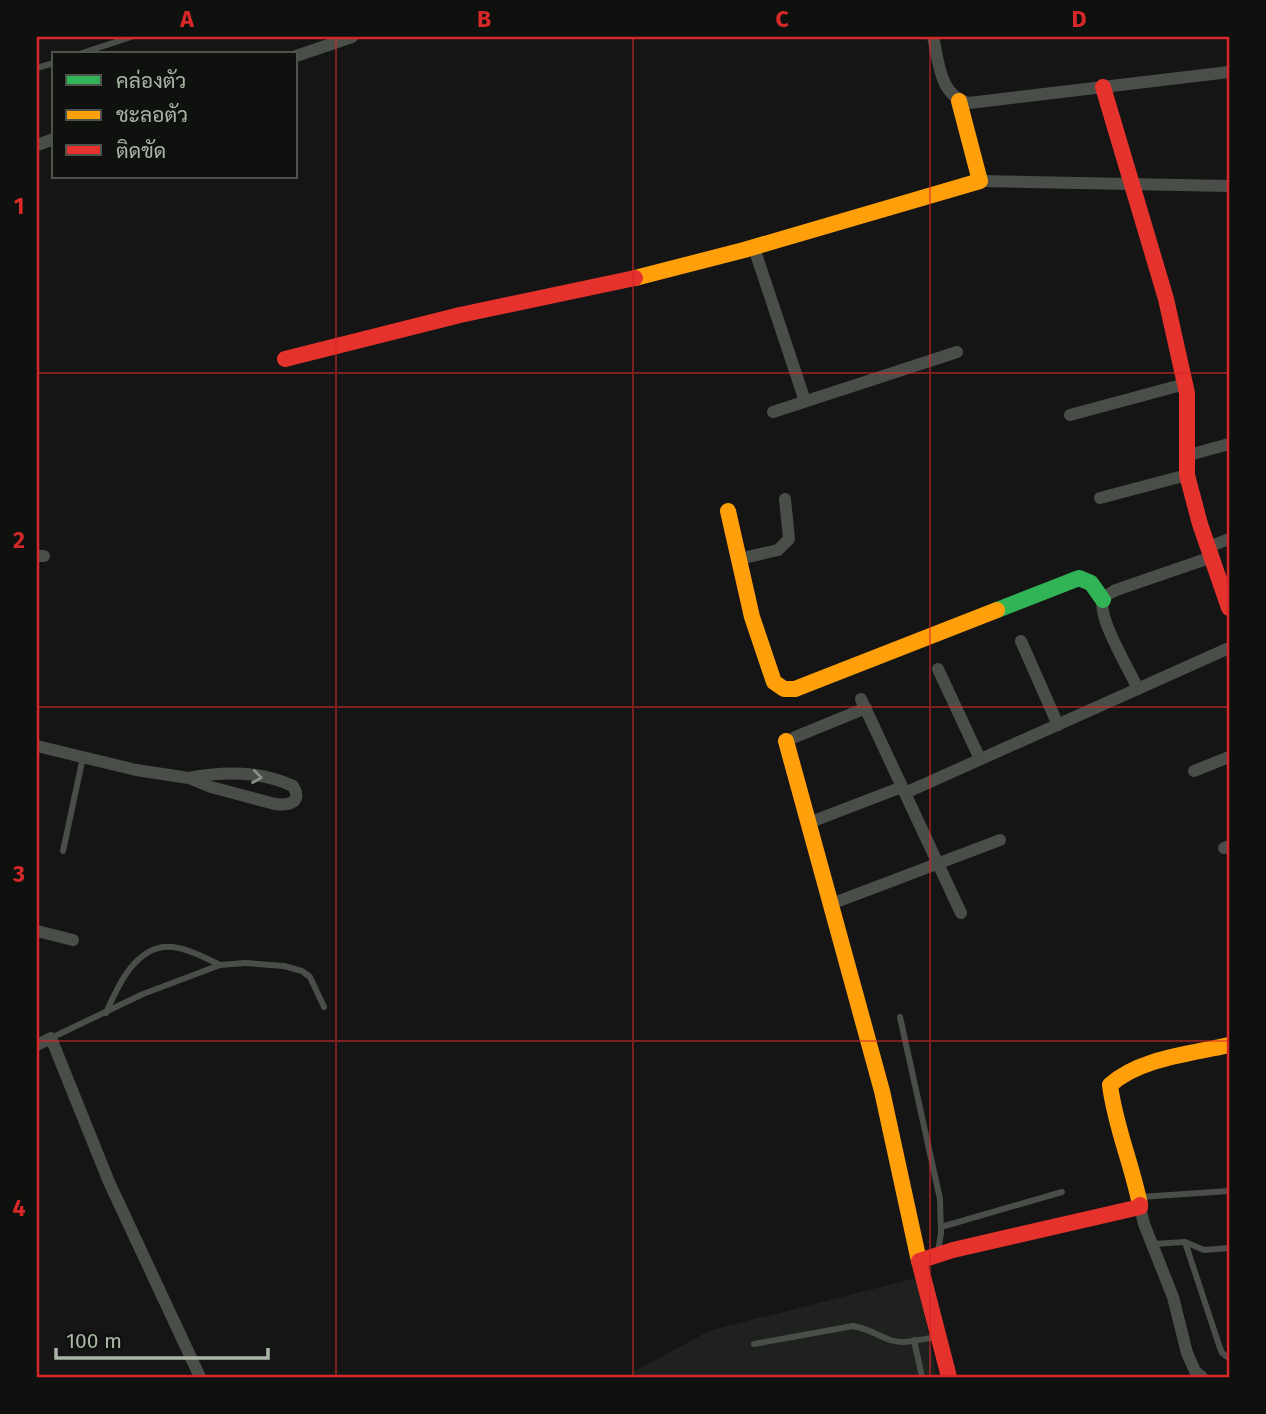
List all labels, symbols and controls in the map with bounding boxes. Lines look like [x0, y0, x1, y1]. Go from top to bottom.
text: A [179, 5, 194, 33]
text: B [477, 5, 491, 33]
text: C [775, 5, 789, 33]
text: D [1072, 5, 1087, 33]
legend [52, 52, 298, 178]
text: คล่องตัว [116, 68, 186, 94]
text: ชะลอตัว [116, 102, 188, 128]
text: ติดขัด [116, 138, 166, 164]
text: 1 [14, 192, 24, 220]
text: 2 [13, 526, 25, 554]
one-way arrow [251, 769, 263, 784]
text: 3 [12, 860, 25, 888]
text: 4 [13, 1194, 26, 1222]
scale bar [56, 1316, 268, 1360]
text: 100 m [66, 1328, 122, 1354]

